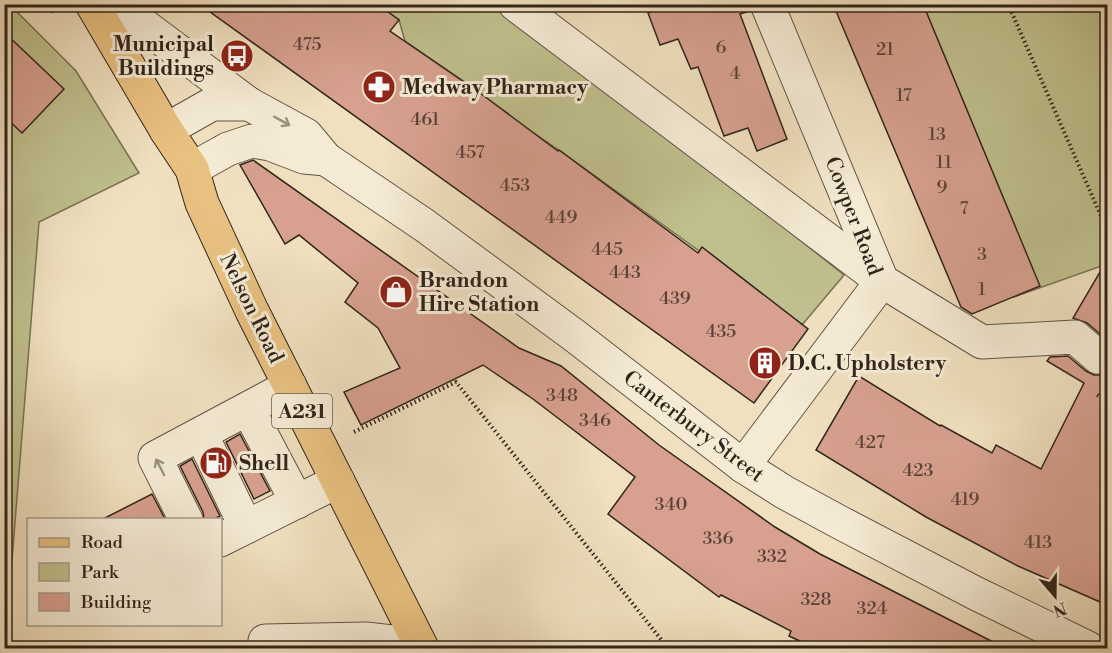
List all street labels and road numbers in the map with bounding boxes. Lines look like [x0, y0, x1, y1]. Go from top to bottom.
street label: Cowper Road [819, 153, 888, 279]
street label: Nelson Road [213, 249, 289, 368]
street label: Canterbury Street [618, 365, 769, 489]
road number: A231 [272, 394, 332, 428]

